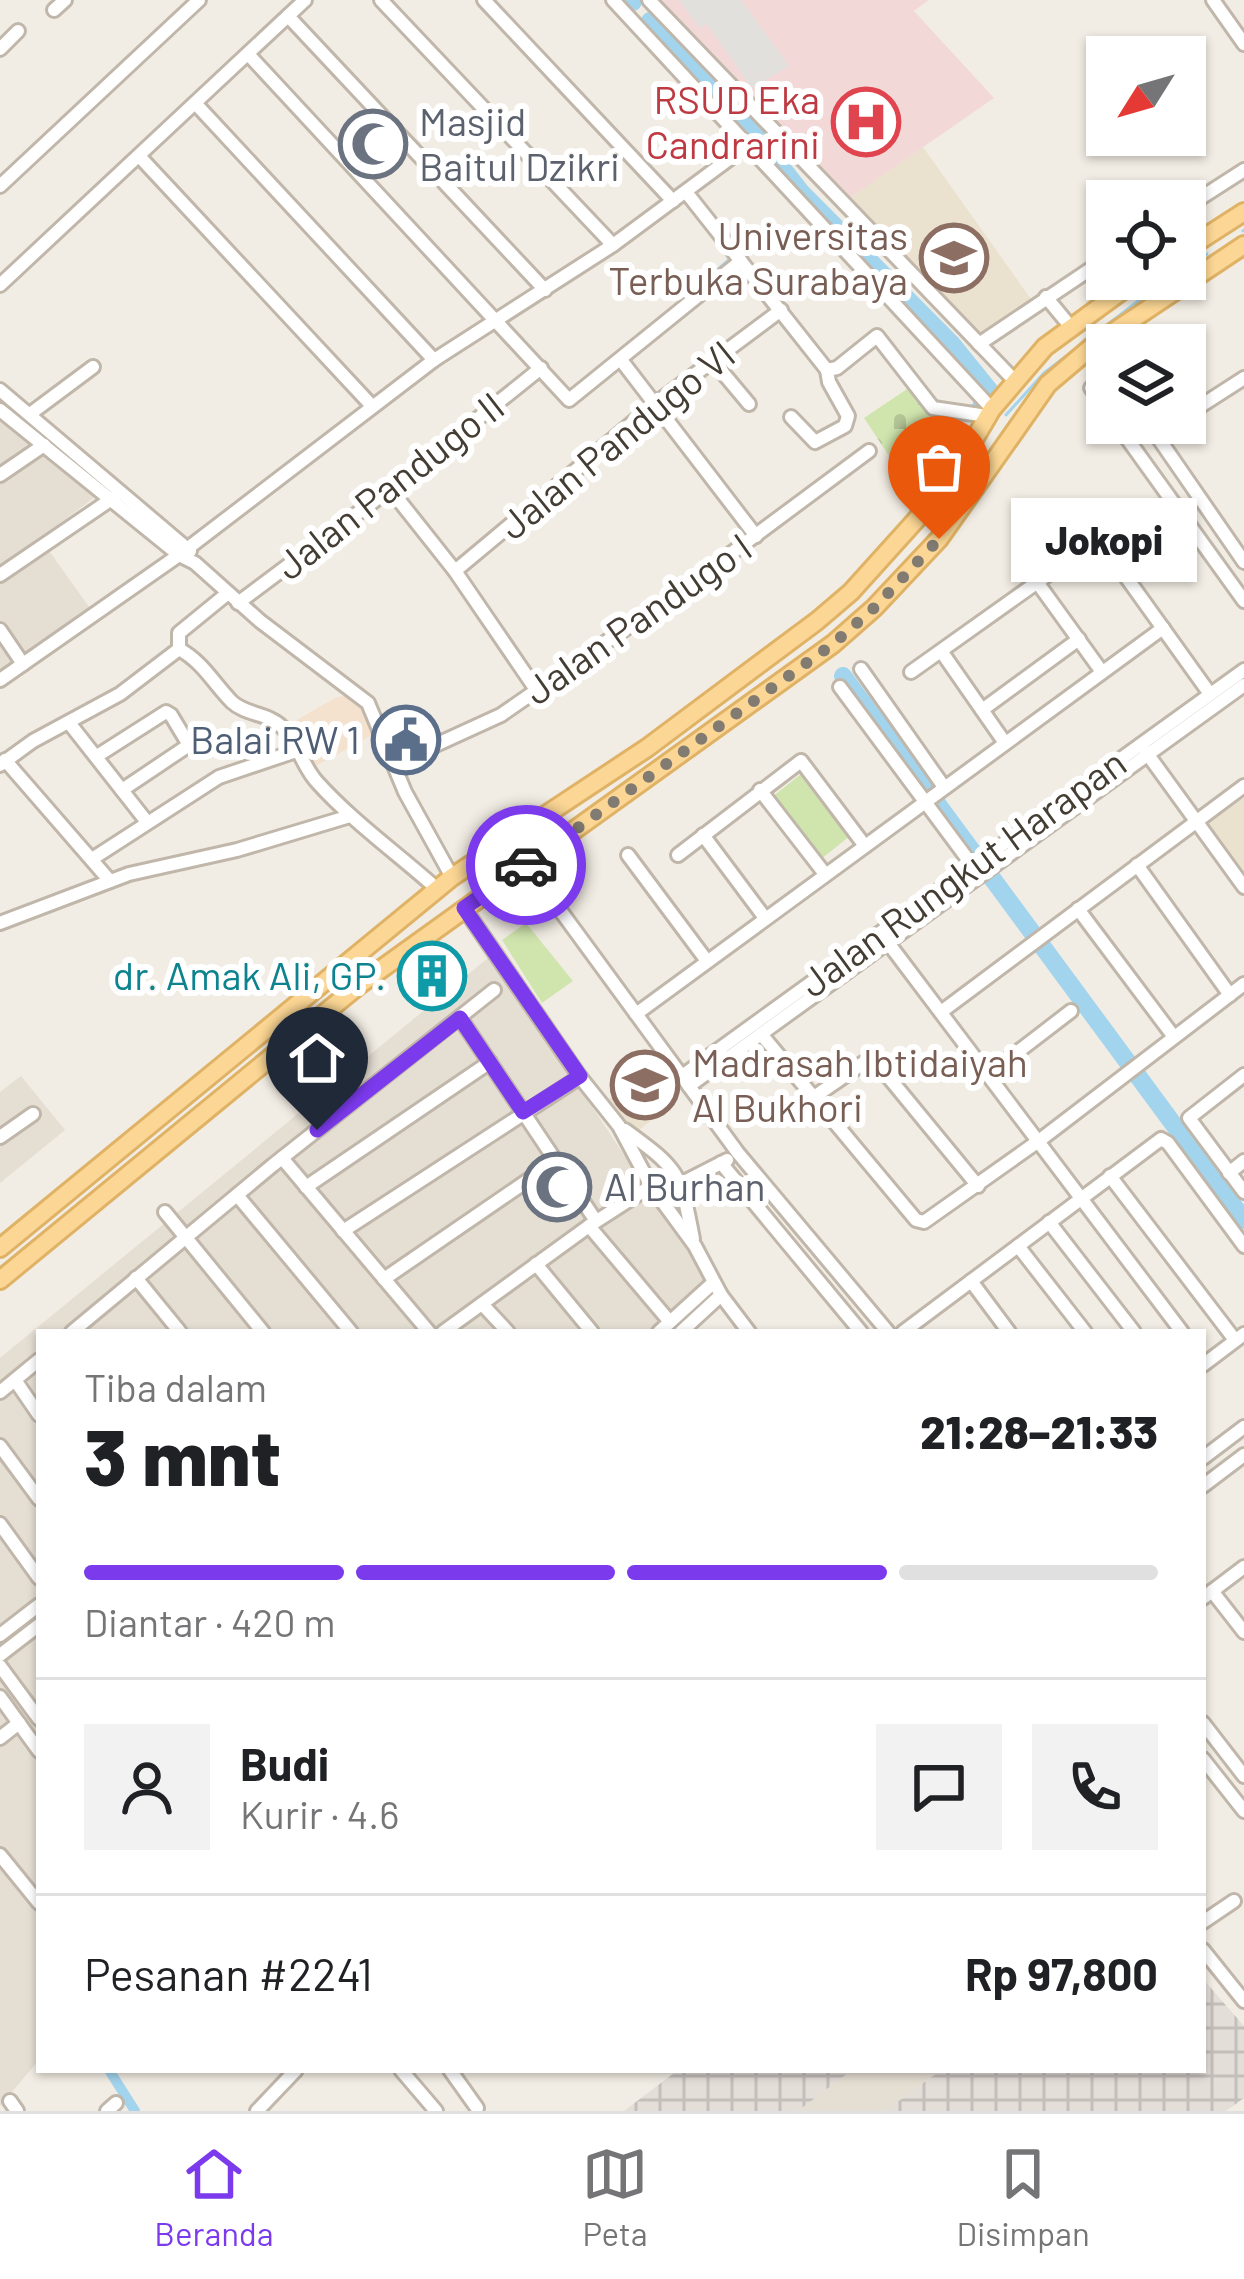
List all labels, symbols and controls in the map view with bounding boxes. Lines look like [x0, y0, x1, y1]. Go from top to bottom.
north arrow [1086, 36, 1206, 156]
map controls [1086, 36, 1206, 444]
place label: RSUD Eka Candrarini [645, 75, 820, 167]
hospital icon: RSUD Eka Candrarini [831, 87, 901, 157]
place label: Masjid Baitul Dzikri [419, 97, 620, 189]
mosque icon: Masjid Baitul Dzikri [338, 109, 408, 179]
button: locate [1086, 180, 1206, 300]
place label: Universitas Terbuka Surabaya [608, 211, 908, 303]
school or university icon: Universitas Terbuka Surabaya [919, 223, 989, 293]
button: layers [1086, 324, 1206, 444]
street label: Jalan Pandugo VI [489, 330, 743, 548]
street label: Jalan Pandugo II [266, 381, 512, 588]
pin [888, 416, 990, 539]
icon: bag [906, 434, 972, 500]
callout: Jokopi [1011, 497, 1197, 581]
text: Jokopi [1045, 516, 1163, 563]
street label: Jalan Pandugo I [515, 522, 760, 713]
public building icon: Balai RW 1 [371, 705, 441, 775]
place label: Balai RW 1 [190, 715, 360, 762]
street label: Jalan Rungkut Harapan [790, 738, 1134, 1006]
courier [466, 805, 586, 925]
icon: car [493, 832, 559, 898]
building icon: dr. Amak Ali, GP. [397, 941, 467, 1011]
place label: dr. Amak Ali, GP. [113, 951, 386, 998]
pin [266, 1007, 368, 1130]
icon: home [284, 1025, 350, 1091]
place label: Madrasah Ibtidaiyah Al Bukhori [692, 1038, 1028, 1130]
school or university icon: Madrasah Ibtidaiyah Al Bukhori [610, 1050, 680, 1120]
mosque icon: Al Burhan [522, 1152, 592, 1222]
place label: Al Burhan [604, 1162, 765, 1209]
text: Tiba dalam [84, 1363, 267, 1410]
text: 21:28–21:33 [920, 1404, 1158, 1458]
text: 3 mnt [84, 1408, 281, 1502]
text: Diantar · 420 m [84, 1598, 336, 1645]
button: person [84, 1724, 210, 1850]
button: chat [876, 1724, 1002, 1850]
button: phone [1032, 1724, 1158, 1850]
text: Budi [240, 1736, 329, 1790]
text: Kurir · 4.6 [240, 1790, 399, 1837]
text: Pesanan #2241 [84, 1946, 373, 2000]
text: Rp 97,800 [965, 1946, 1158, 2000]
tab: Beranda [154, 2141, 274, 2253]
tab: Peta [582, 2141, 648, 2253]
tab: Disimpan [957, 2141, 1090, 2253]

